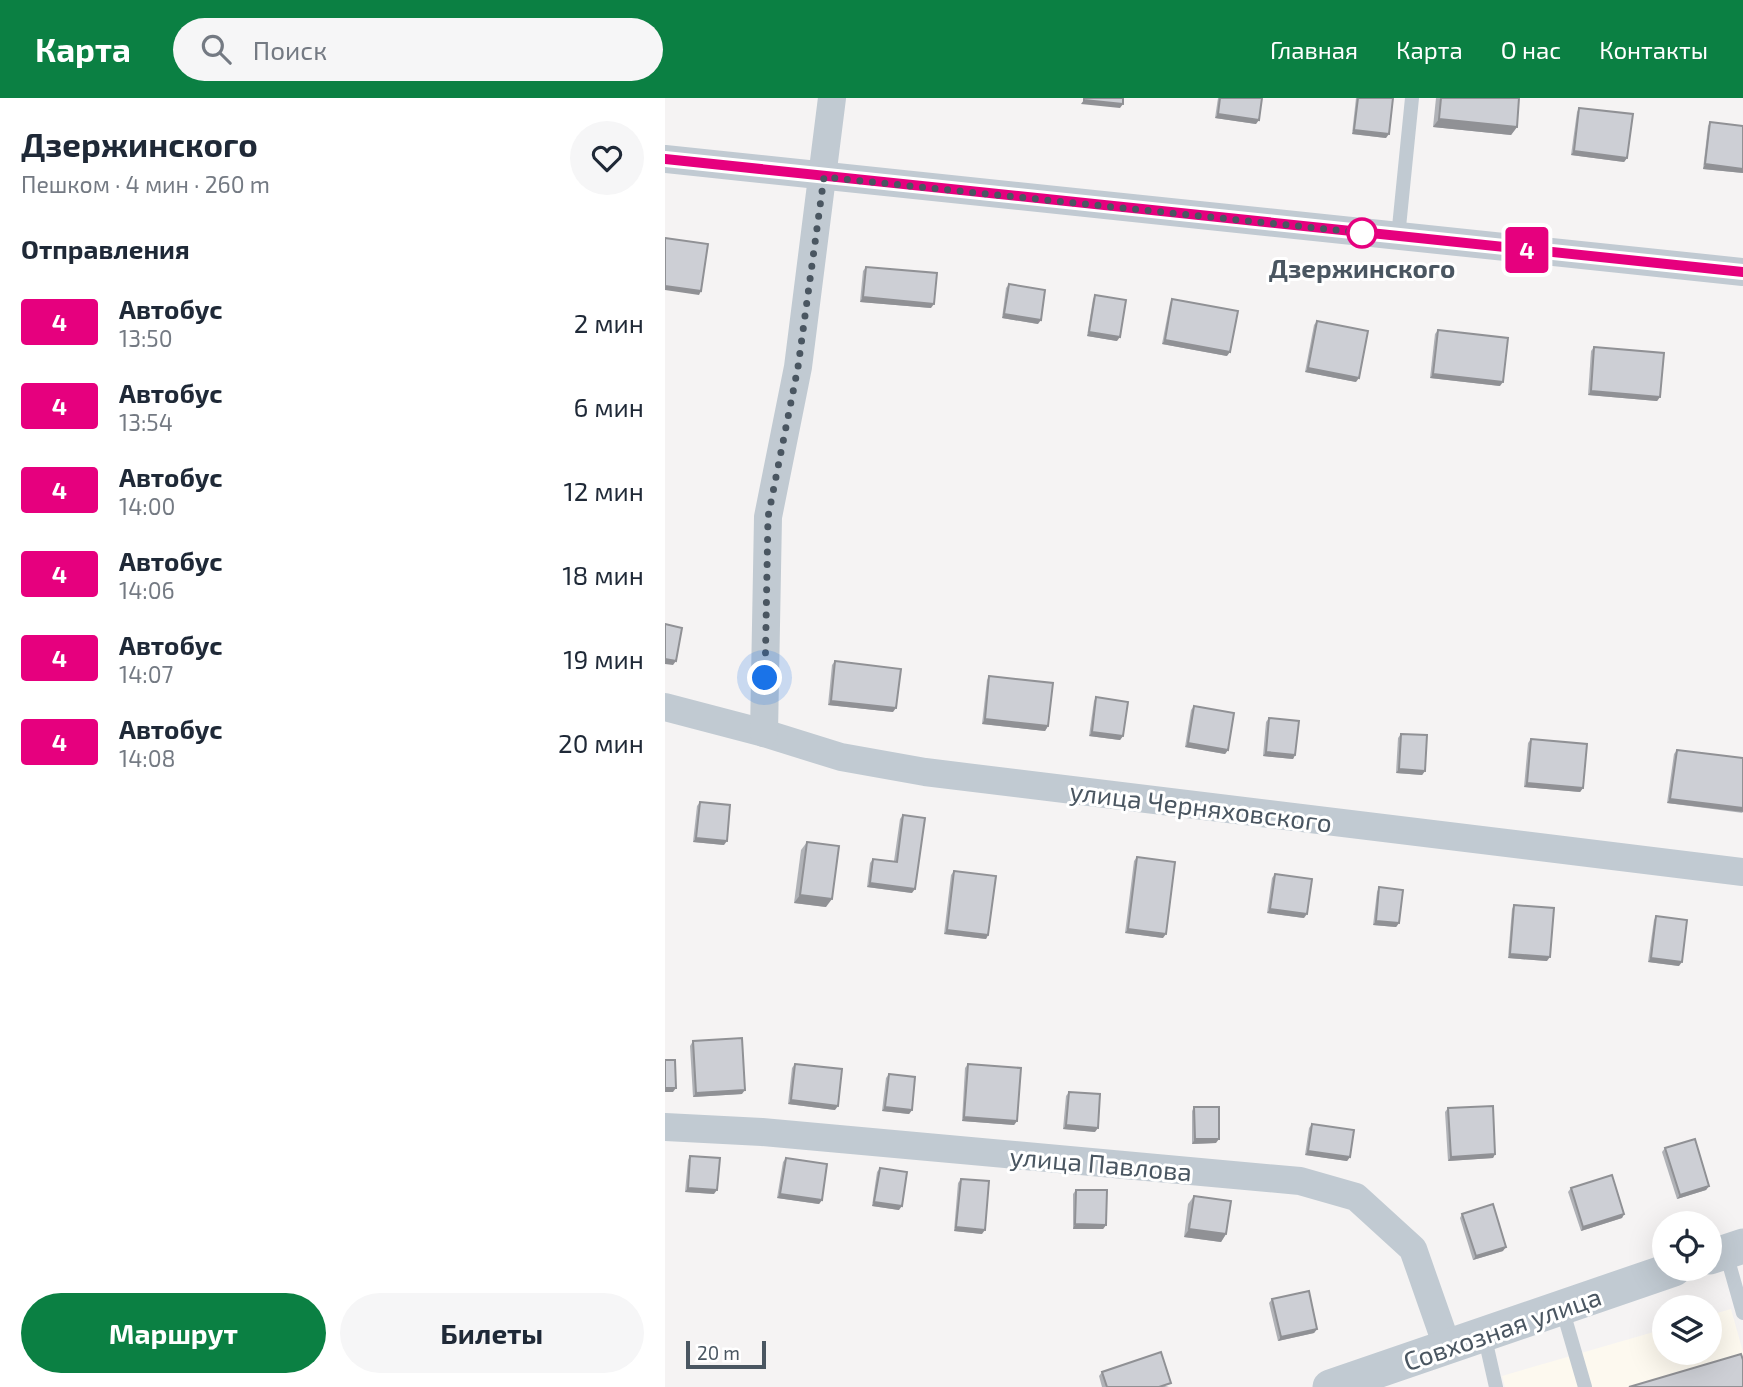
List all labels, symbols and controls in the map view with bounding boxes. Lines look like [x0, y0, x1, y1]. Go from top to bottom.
search box [173, 18, 663, 81]
text: Карта [35, 29, 131, 69]
icon: search [197, 30, 235, 68]
text: Поиск [253, 34, 327, 65]
text: Главная [1270, 35, 1358, 64]
text: Карта [1396, 35, 1463, 64]
text: О нас [1501, 35, 1561, 64]
text: Контакты [1599, 35, 1708, 64]
button: heart [570, 121, 644, 195]
text: Дзержинского [21, 124, 258, 164]
text: Пешком · 4 мин · 260 m [21, 170, 270, 198]
marker: Дзержинского [1347, 218, 1377, 248]
line badge: 4 [1504, 227, 1550, 273]
text: Отправления [21, 233, 190, 264]
text: 4 [1519, 235, 1535, 264]
place label: Дзержинского [1269, 252, 1455, 283]
text: Автобус [119, 293, 222, 324]
text: 4 [52, 307, 67, 336]
text: 2 мин [574, 307, 644, 338]
text: 13:50 [119, 324, 173, 352]
text: Автобус [119, 377, 222, 408]
text: 4 [52, 391, 67, 420]
text: 6 мин [573, 391, 644, 422]
text: 13:54 [119, 408, 173, 436]
text: Автобус [119, 461, 222, 492]
text: 4 [52, 475, 67, 504]
text: 12 мин [563, 475, 644, 506]
text: 14:00 [119, 492, 175, 520]
text: Автобус [119, 545, 222, 576]
text: 4 [52, 559, 67, 588]
text: 18 мин [562, 559, 644, 590]
text: 14:06 [119, 576, 175, 604]
text: Автобус [119, 629, 222, 660]
text: 4 [52, 643, 67, 672]
text: 19 мин [563, 643, 644, 674]
text: 14:07 [119, 660, 173, 688]
your location [747, 660, 782, 695]
text: Автобус [119, 713, 222, 744]
text: 4 [52, 727, 67, 756]
text: 20 мин [558, 727, 644, 758]
text: 14:08 [119, 744, 176, 772]
street label: улица Черняховского [1068, 775, 1334, 838]
street label: улица Павлова [1009, 1140, 1193, 1187]
map controls [1652, 1211, 1722, 1365]
button: locate [1652, 1211, 1722, 1281]
street label: Совхозная улица [1399, 1280, 1605, 1377]
button: Маршрут [21, 1293, 326, 1373]
button: Билеты [340, 1293, 644, 1373]
button: layers [1652, 1295, 1722, 1365]
scale bar [686, 1338, 767, 1370]
text: 20 m [697, 1341, 740, 1364]

